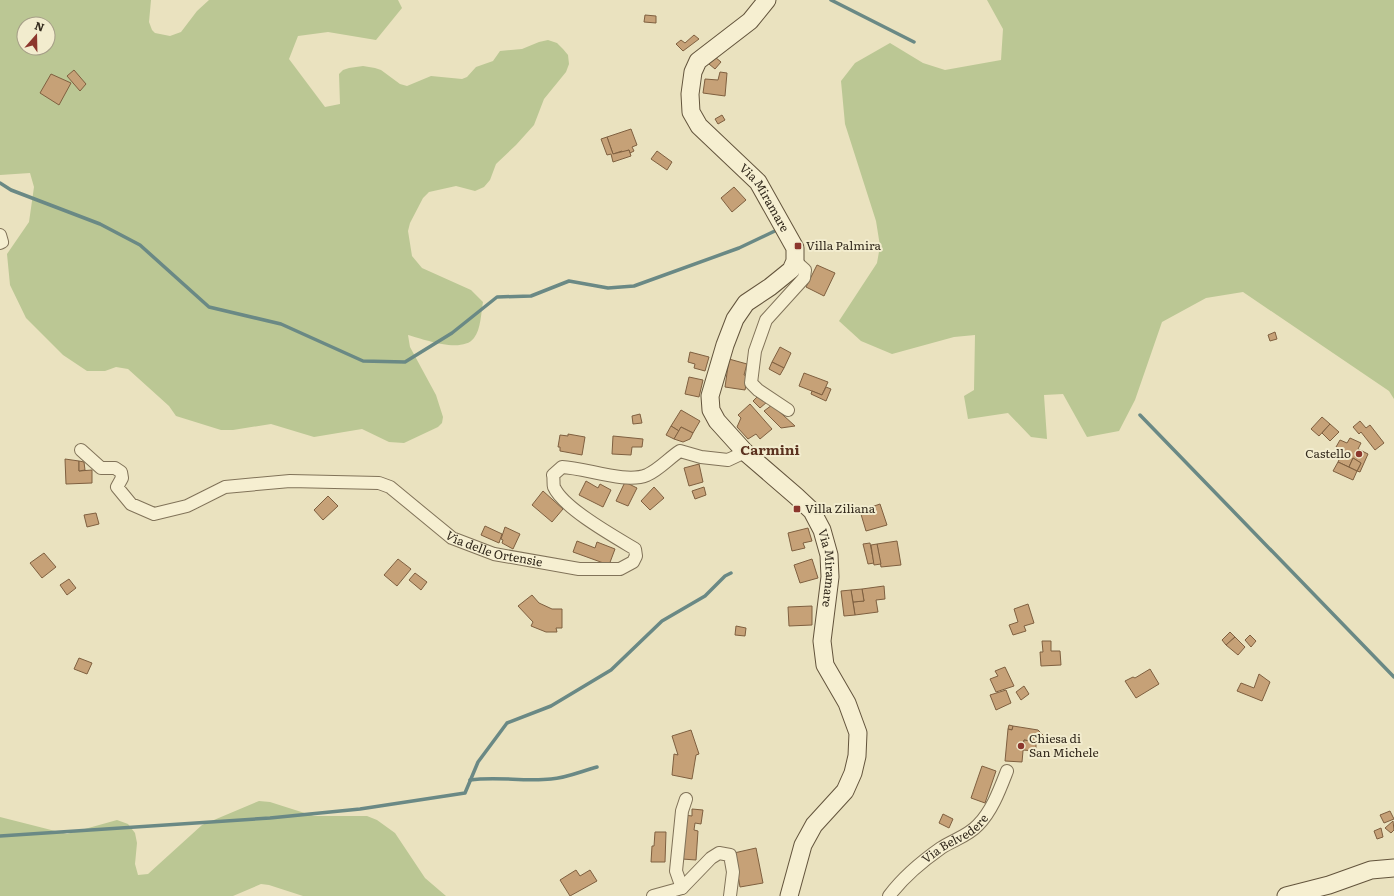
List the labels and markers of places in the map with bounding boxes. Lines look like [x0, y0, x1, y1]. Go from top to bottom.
place label: Villa Palmira [806, 236, 882, 254]
marker: Villa Palmira [793, 241, 803, 251]
place label: Castello [1305, 444, 1351, 462]
marker: Castello [1354, 449, 1364, 459]
place label: Villa Ziliana [805, 499, 876, 517]
marker: Villa Ziliana [792, 504, 802, 514]
place label: Chiesa di San Michele [1029, 729, 1099, 761]
marker: Chiesa di San Michele [1016, 741, 1026, 751]

